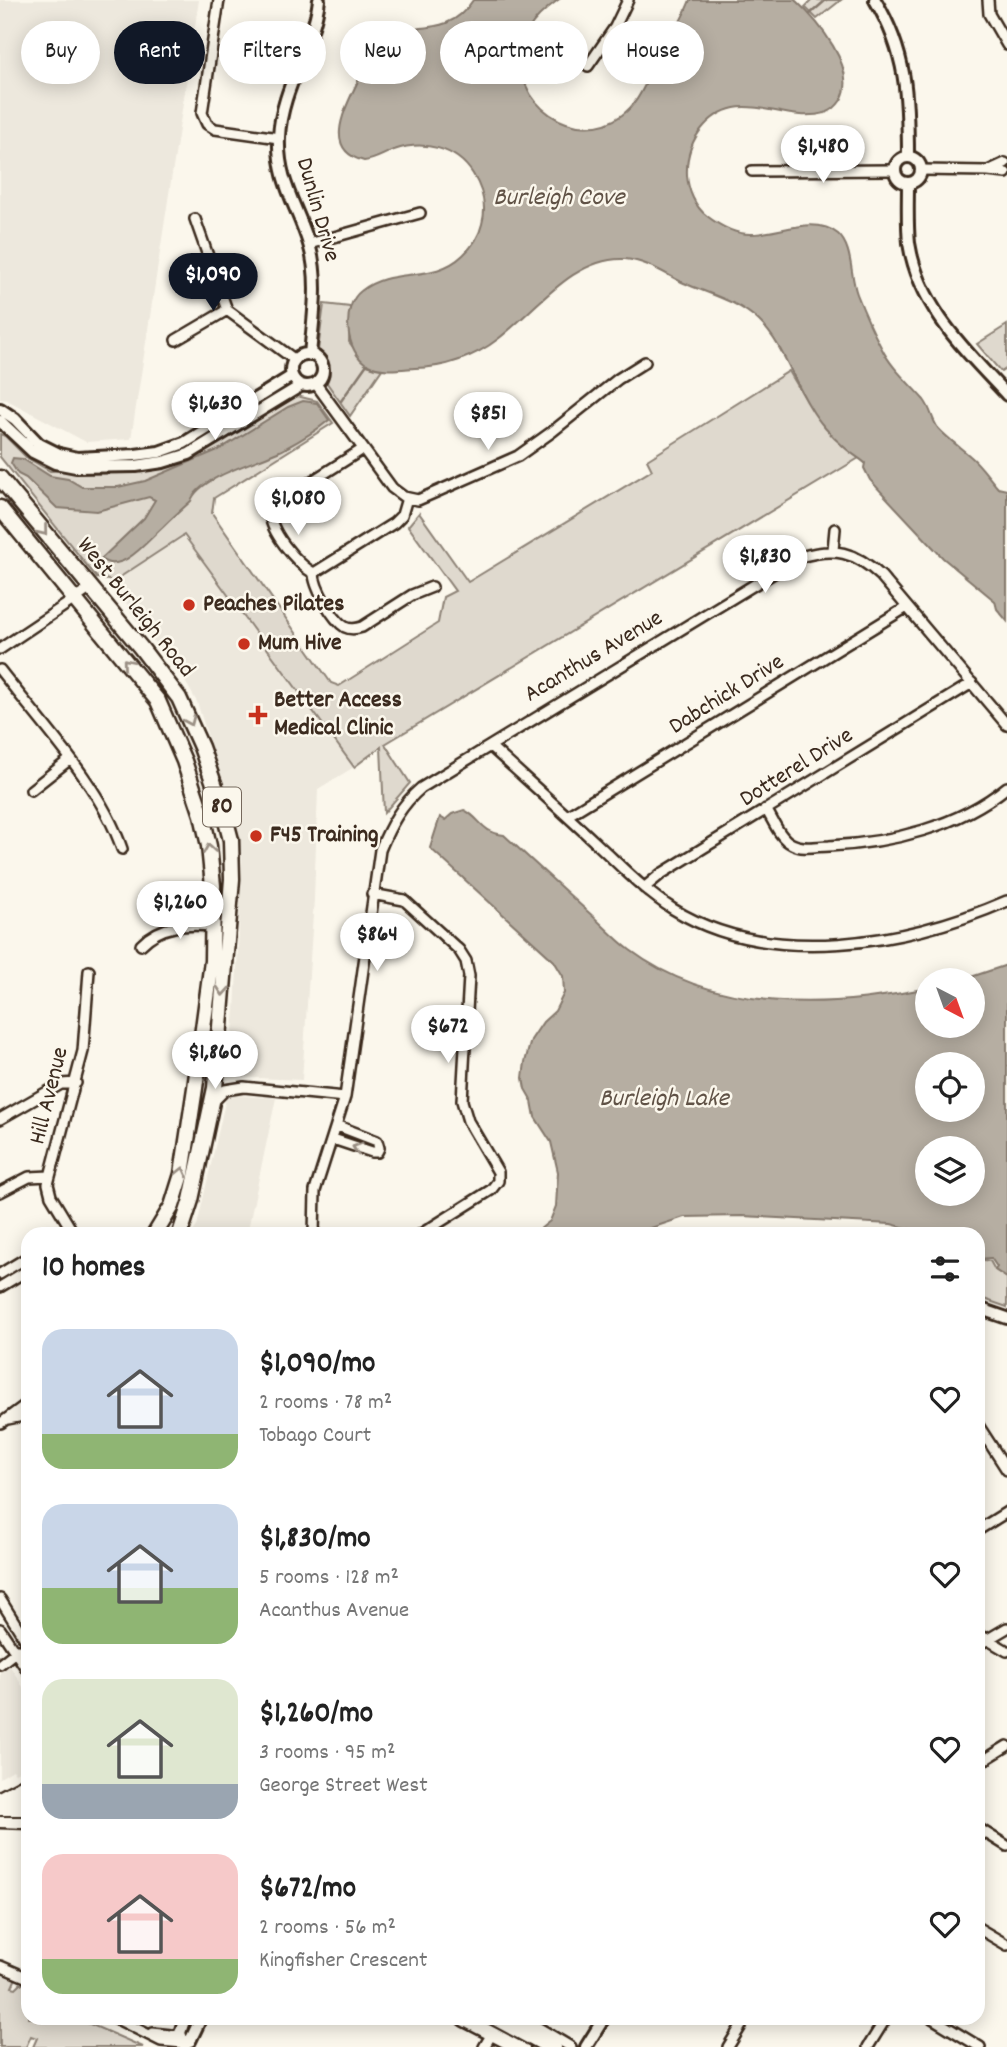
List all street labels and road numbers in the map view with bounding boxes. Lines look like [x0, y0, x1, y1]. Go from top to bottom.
street label: Dunlin Drive [286, 154, 348, 266]
street label: West Burleigh Road [68, 530, 202, 686]
street label: Acanthus Avenue [518, 602, 670, 712]
street label: Dabchick Drive [663, 646, 791, 744]
street label: Dotterel Drive [734, 720, 860, 816]
road number: 80 [203, 788, 241, 827]
street label: Hill Avenue [21, 1044, 79, 1148]

